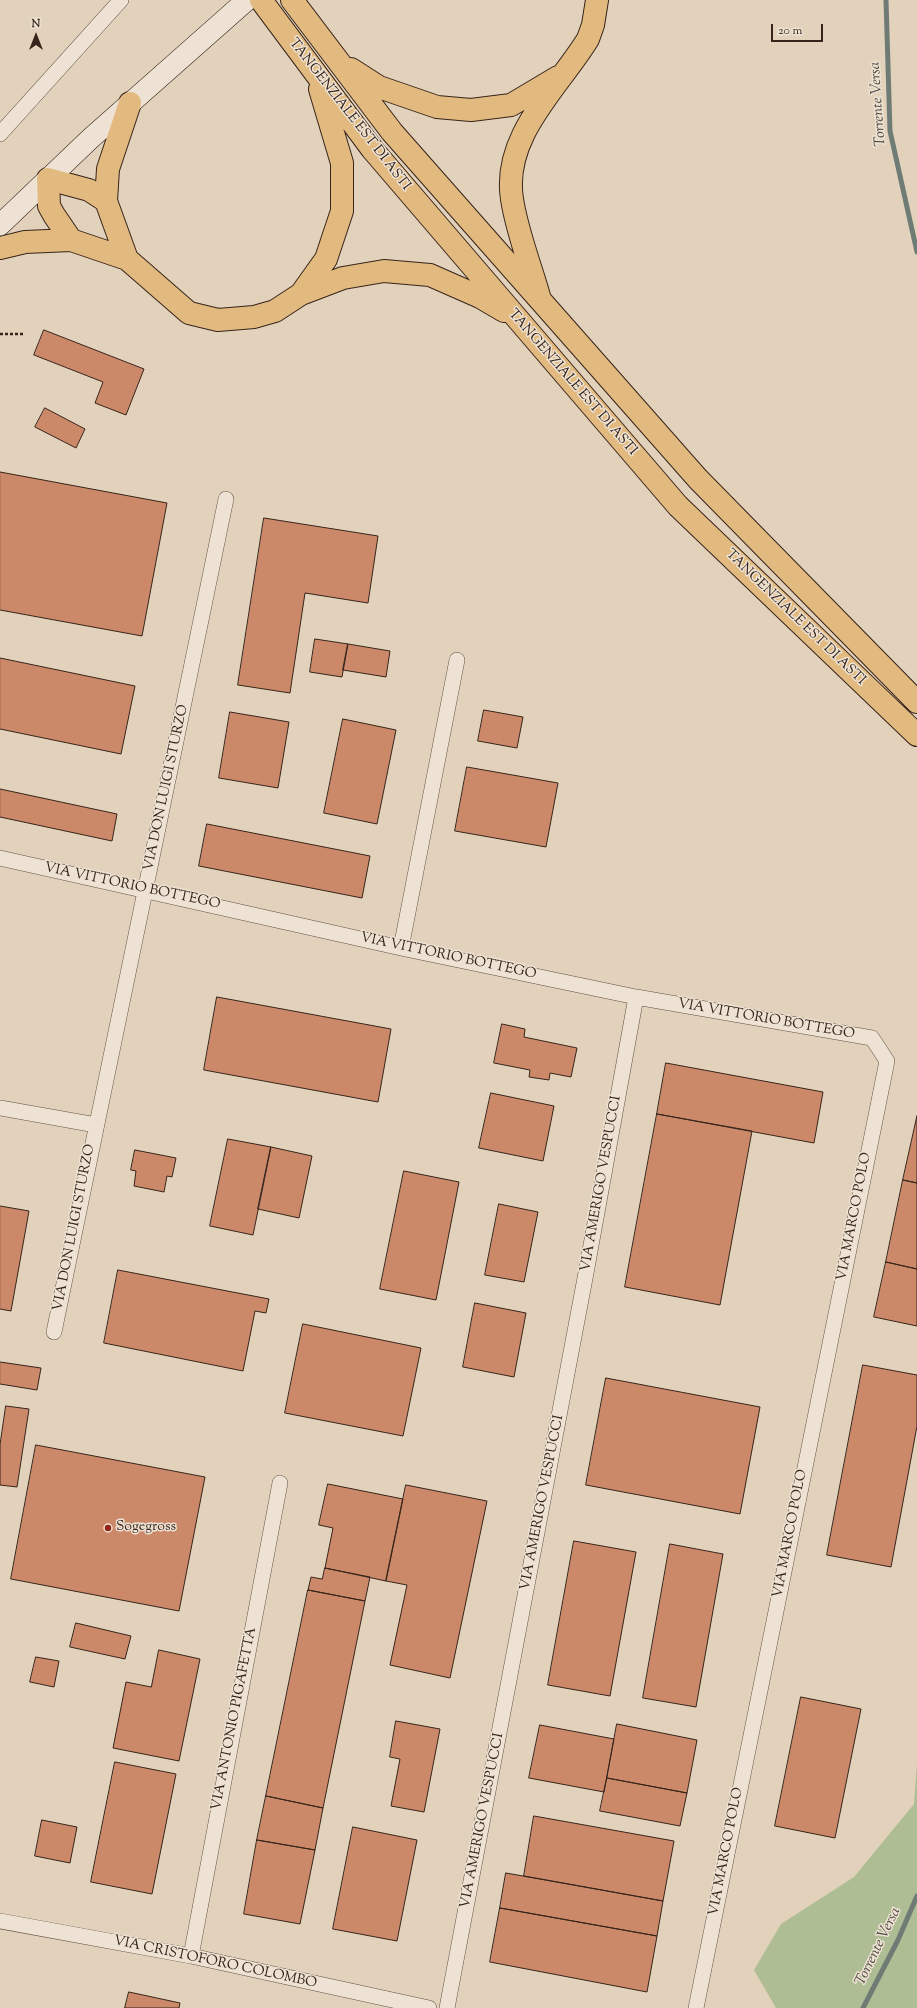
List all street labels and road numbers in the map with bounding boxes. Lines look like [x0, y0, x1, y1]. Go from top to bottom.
street label: TANGENZIALE EST DI ASTI [284, 36, 414, 194]
street label: TANGENZIALE EST DI ASTI [504, 306, 640, 460]
street label: TANGENZIALE EST DI ASTI [721, 547, 869, 689]
street label: VIA DON LUIGI STURZO [141, 703, 193, 873]
street label: VIA VITTORIO BOTTEGO [42, 860, 222, 914]
street label: VIA VITTORIO BOTTEGO [358, 930, 538, 984]
street label: VIA VITTORIO BOTTEGO [676, 996, 856, 1044]
street label: VIA AMERIGO VESPUCCI [578, 1095, 626, 1273]
street label: VIA DON LUIGI STURZO [51, 1143, 99, 1313]
street label: VIA MARCO POLO [834, 1151, 876, 1283]
street label: VIA AMERIGO VESPUCCI [518, 1414, 568, 1592]
street label: VIA MARCO POLO [770, 1468, 812, 1600]
street label: VIA ANTONIO PIGAFETTA [209, 1626, 261, 1812]
street label: VIA AMERIGO VESPUCCI [458, 1732, 508, 1910]
street label: VIA MARCO POLO [706, 1786, 748, 1918]
street label: VIA CRISTOFORO COLOMBO [112, 1933, 318, 1993]

